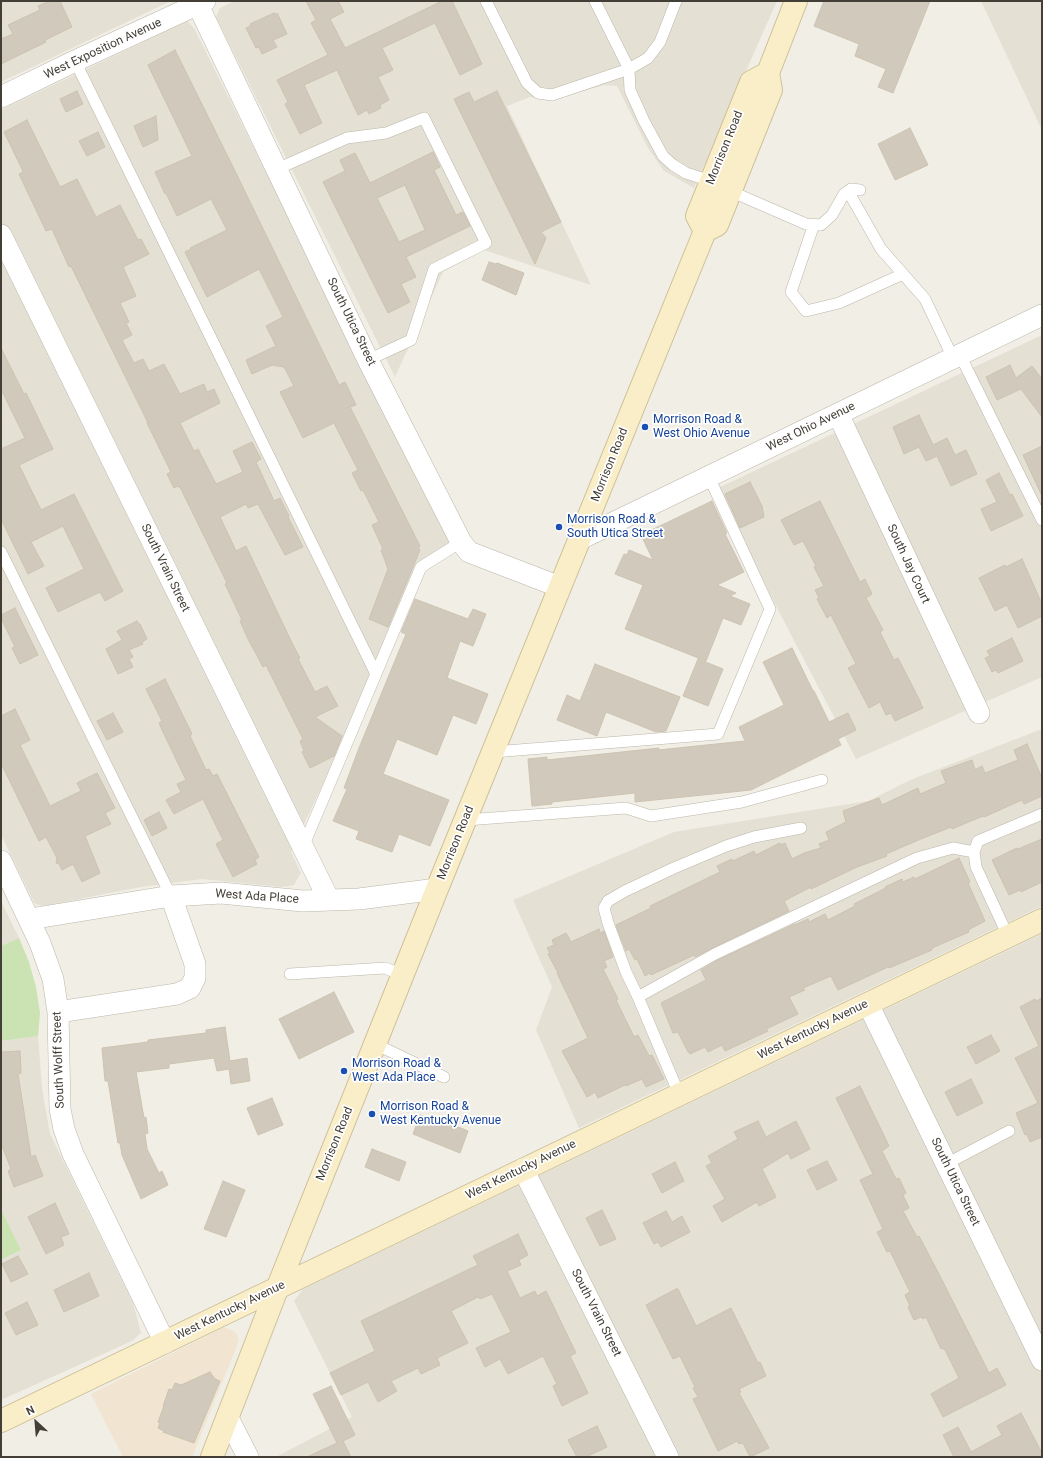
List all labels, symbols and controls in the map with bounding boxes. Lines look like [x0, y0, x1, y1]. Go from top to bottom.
street label: West Exposition Avenue [42, 15, 164, 83]
street label: Morrison Road [704, 109, 746, 187]
street label: South Utica Street [323, 276, 379, 368]
street label: West Ohio Avenue [764, 399, 858, 455]
place label: Morrison Road & West Ohio Avenue [653, 413, 750, 441]
marker: Morrison Road & West Ohio Avenue [640, 422, 650, 432]
street label: Morrison Road [589, 426, 631, 504]
place label: Morrison Road & South Utica Street [567, 513, 663, 541]
street label: South Vrain Street [137, 522, 193, 614]
marker: Morrison Road & South Utica Street [554, 522, 564, 532]
street label: South Jay Court [883, 522, 933, 606]
street label: Morrison Road [435, 804, 477, 882]
street label: West Ada Place [215, 887, 299, 907]
street label: West Kentucky Avenue [755, 997, 871, 1063]
street label: South Wolff Street [50, 1011, 68, 1109]
place label: Morrison Road & West Ada Place [352, 1057, 441, 1085]
marker: Morrison Road & West Ada Place [339, 1066, 349, 1076]
place label: Morrison Road & West Kentucky Avenue [380, 1100, 501, 1128]
street label: Morrison Road [314, 1105, 356, 1183]
marker: Morrison Road & West Kentucky Avenue [367, 1109, 377, 1119]
street label: South Utica Street [927, 1136, 983, 1228]
street label: West Kentucky Avenue [463, 1137, 579, 1203]
street label: South Vrain Street [568, 1267, 624, 1359]
street label: West Kentucky Avenue [172, 1278, 288, 1344]
north arrow [16, 1402, 56, 1442]
text: N [24, 1403, 37, 1418]

